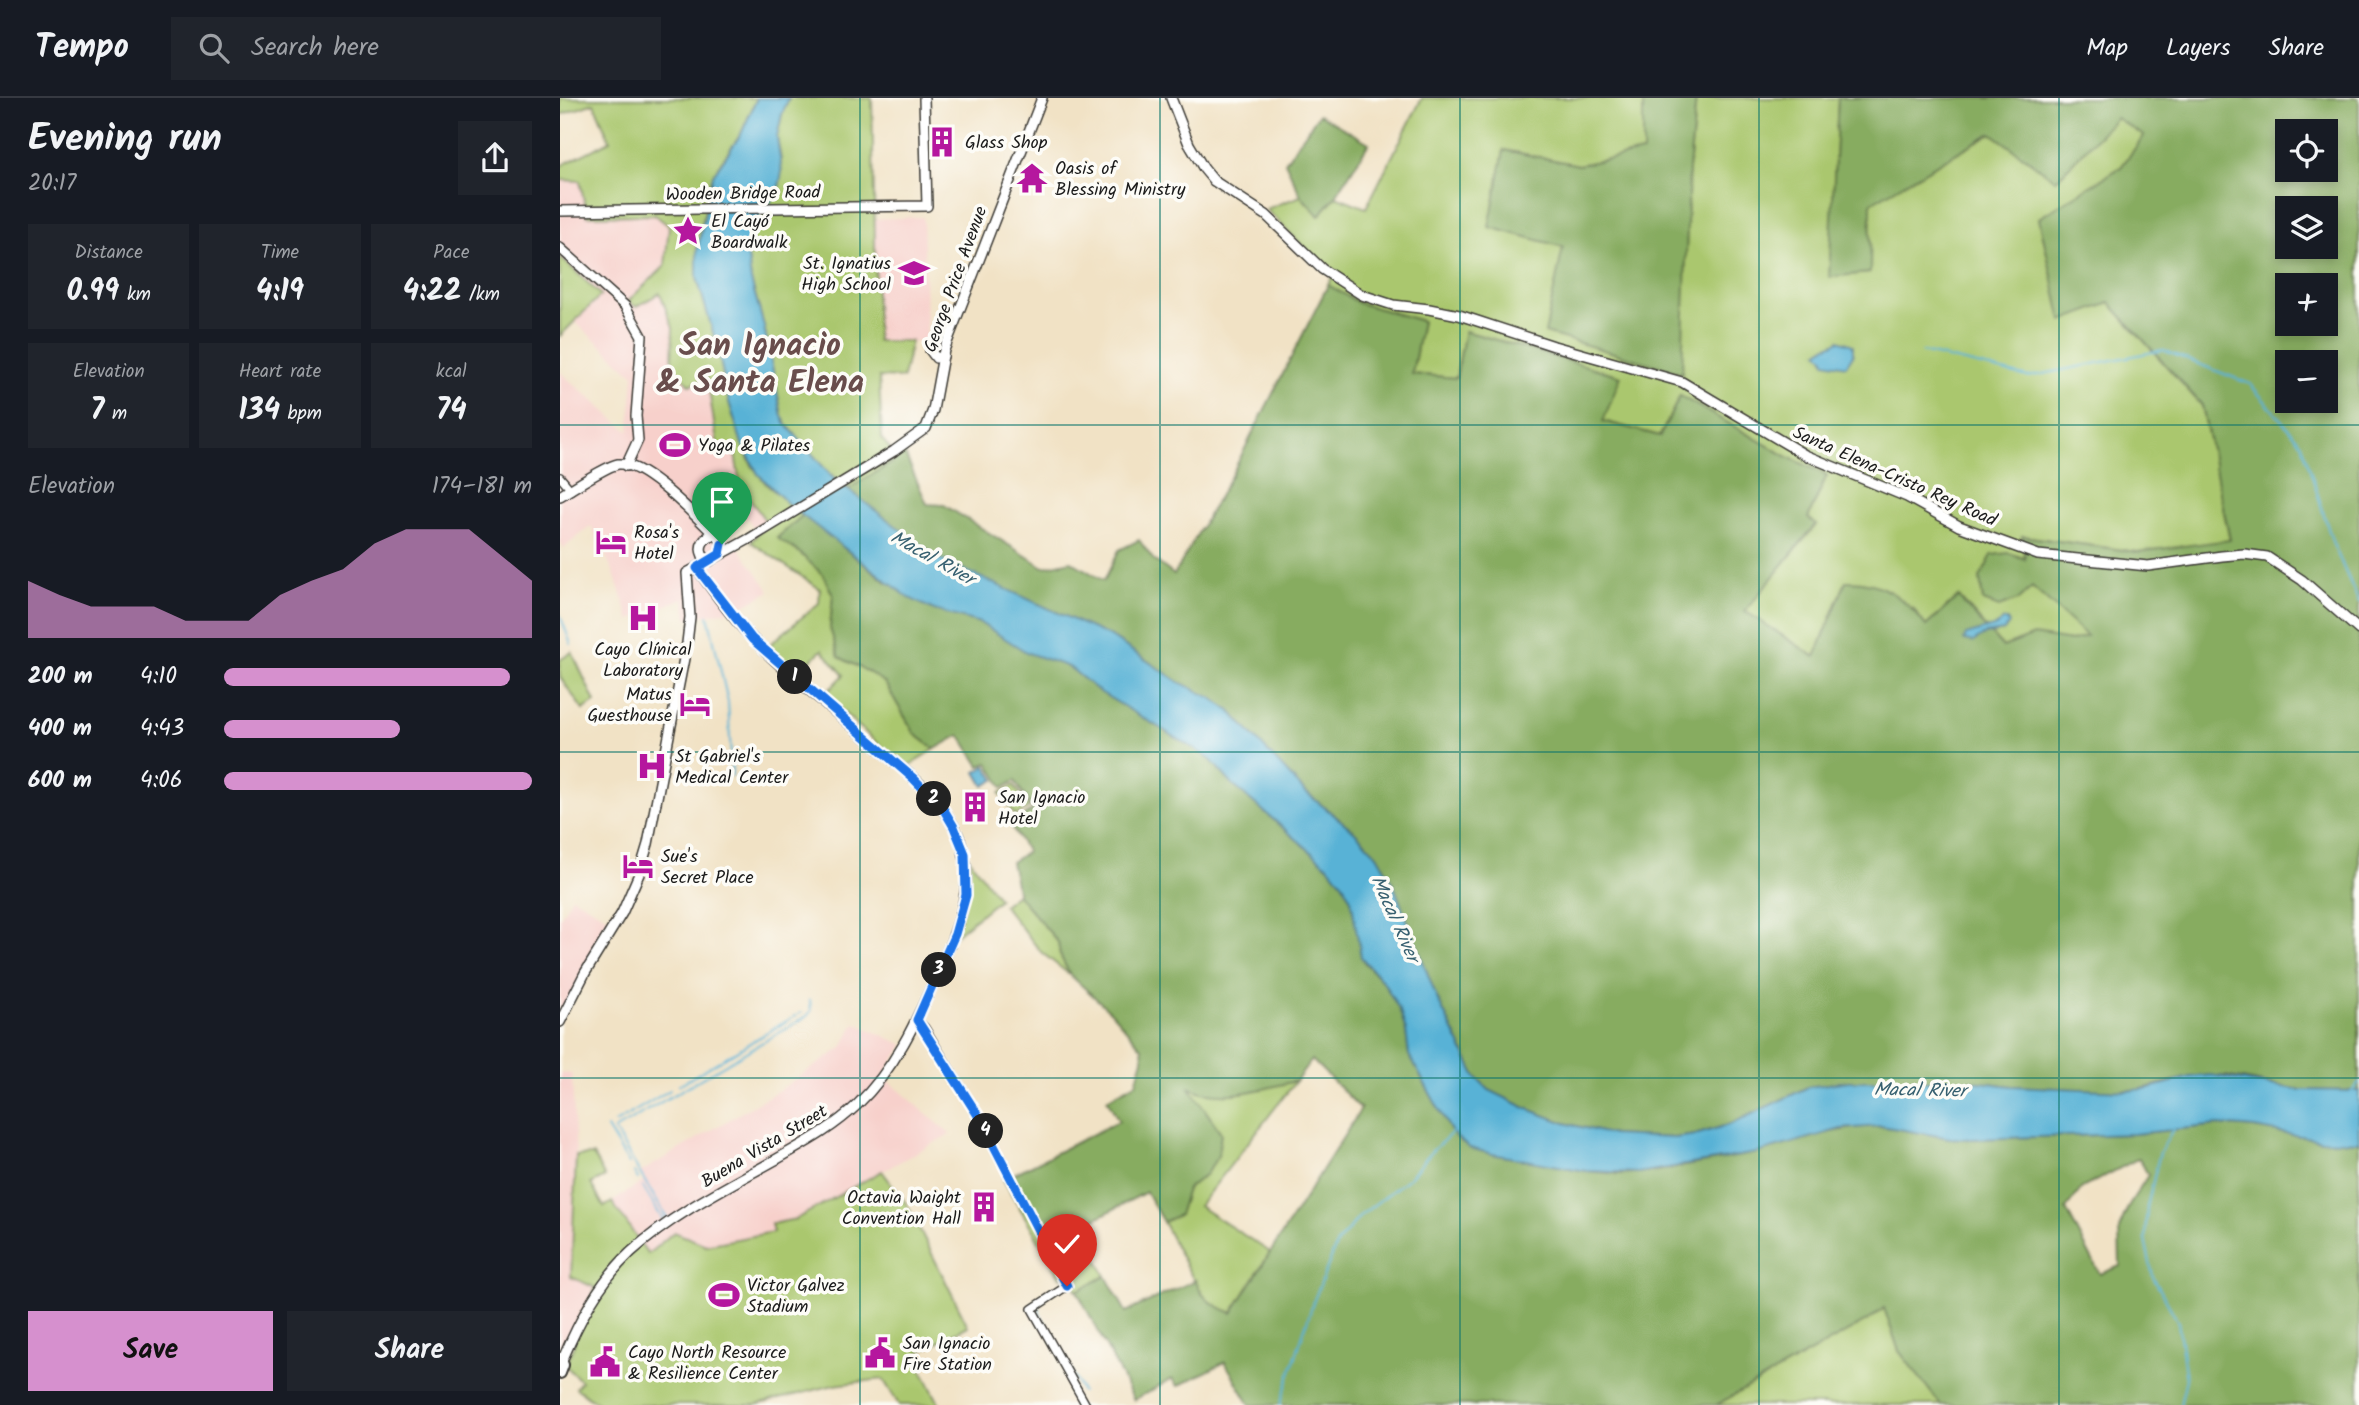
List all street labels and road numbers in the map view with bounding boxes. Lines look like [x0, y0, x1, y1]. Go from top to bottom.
street label: Wooden Bridge Road [665, 179, 822, 210]
street label: George Price Avenue [917, 202, 996, 357]
street label: Santa Elena-Cristo Rey Road [1788, 419, 2002, 536]
street label: Buena Vista Street [696, 1097, 835, 1197]

